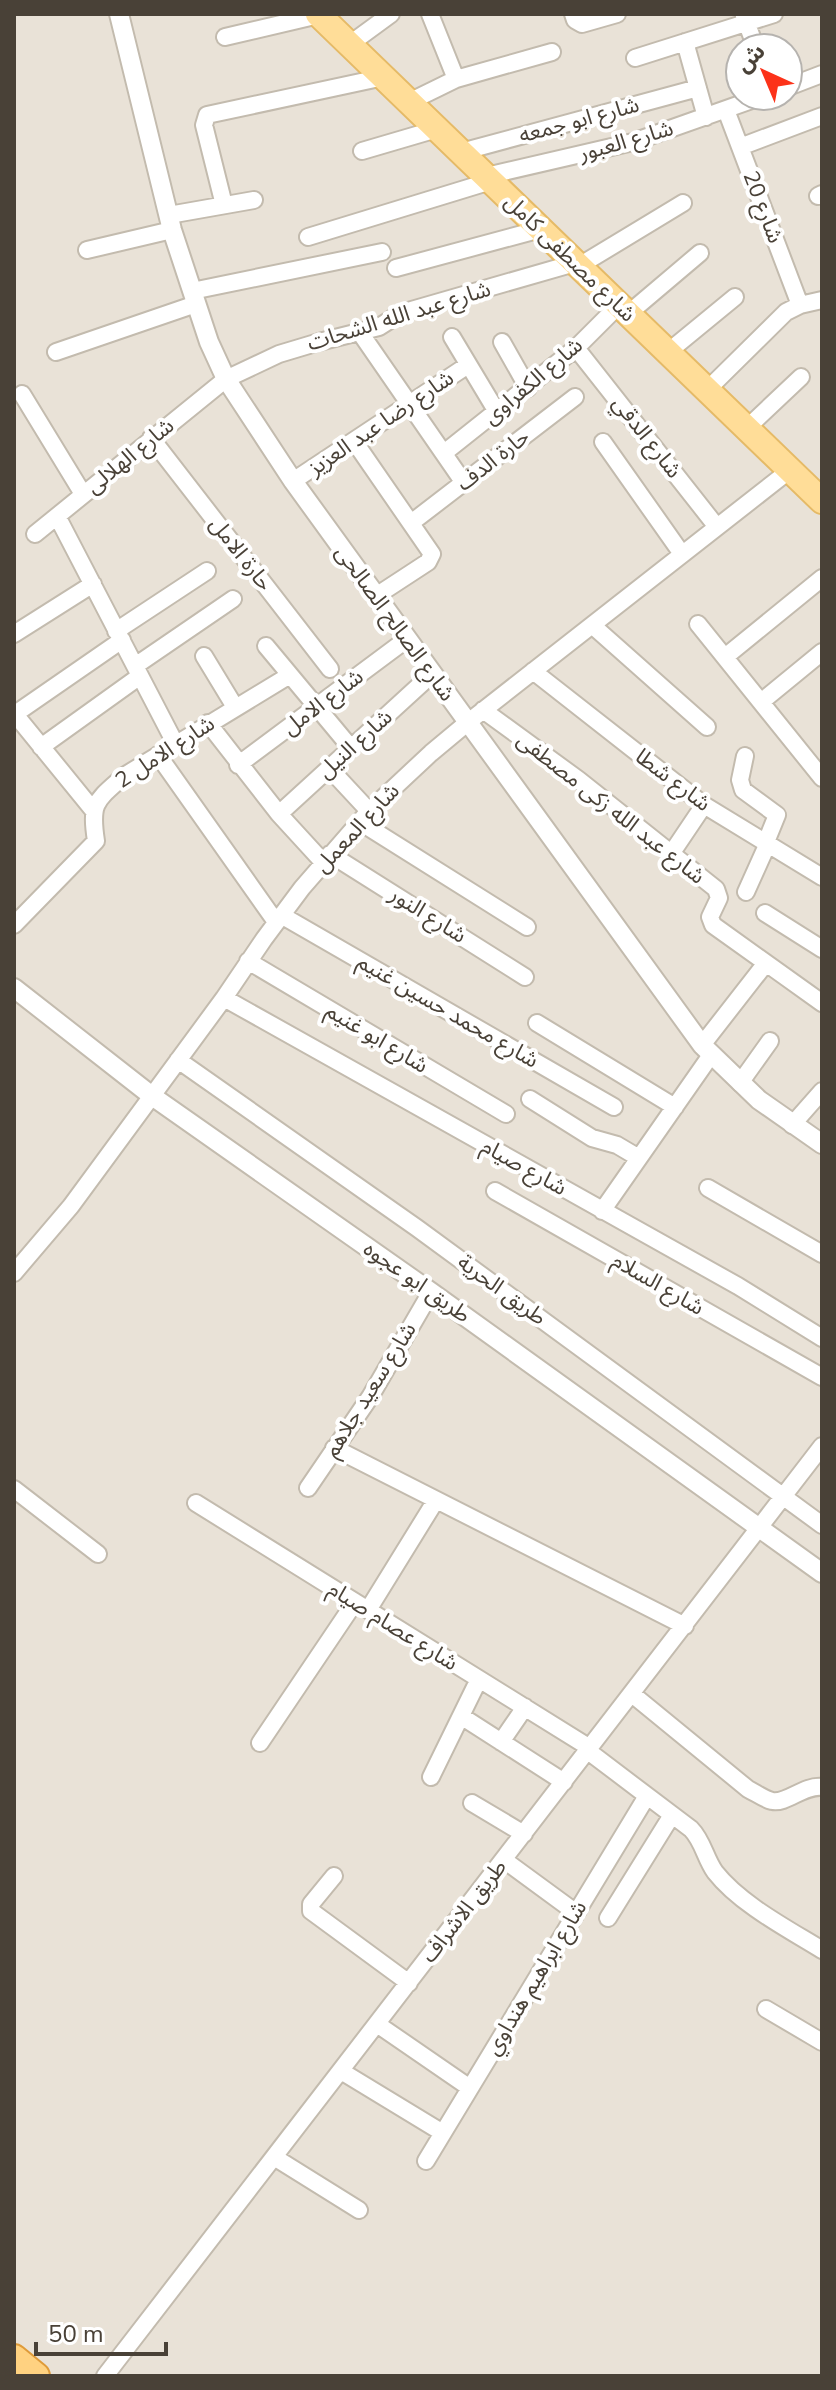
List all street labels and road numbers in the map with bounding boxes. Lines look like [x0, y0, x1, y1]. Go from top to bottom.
street label: شارع ابو جمعه [515, 90, 643, 151]
street label: شارع العبور [574, 113, 677, 170]
street label: شارع 20 [735, 167, 790, 248]
street label: شارع مصطفى كامل [497, 187, 642, 329]
street label: شارع عبد الله الشحات [304, 274, 495, 359]
street label: شارع الكفراوى [477, 330, 590, 432]
street label: شارع رضا عبد العزيز [301, 363, 460, 484]
street label: شارع الدقي [604, 389, 689, 485]
street label: شارع الهلالى [79, 411, 181, 502]
street label: حارة الدف [450, 422, 536, 498]
street label: حارة الامل [202, 511, 280, 597]
street label: شارع الصالح الصالحى [327, 539, 462, 708]
street label: شارع الامل [276, 662, 370, 743]
street label: شارع النيل [311, 702, 400, 786]
street label: شارع الامل 2 [109, 709, 221, 796]
street label: شارع عبد الله زكى مصطفى [510, 725, 712, 892]
street label: شارع شطا [628, 742, 717, 819]
street label: شارع المعمل [308, 777, 407, 880]
street label: شارع النور [382, 879, 472, 951]
street label: شارع محمد حسين غنيم [351, 947, 544, 1076]
street label: شارع ابو غنيم [320, 996, 434, 1081]
street label: شارع صيام [475, 1131, 572, 1204]
street label: طريق ابو عجوه [357, 1234, 477, 1330]
street label: شارع السلام [606, 1246, 710, 1323]
street label: طريق الحرية [451, 1248, 553, 1332]
street label: شارع سعيد جلاهم [316, 1317, 424, 1464]
street label: شارع عصام صيام [322, 1574, 464, 1679]
street label: طريق الاشراف [414, 1853, 514, 1969]
street label: شارع ابراهيم هنداوي [478, 1895, 595, 2062]

